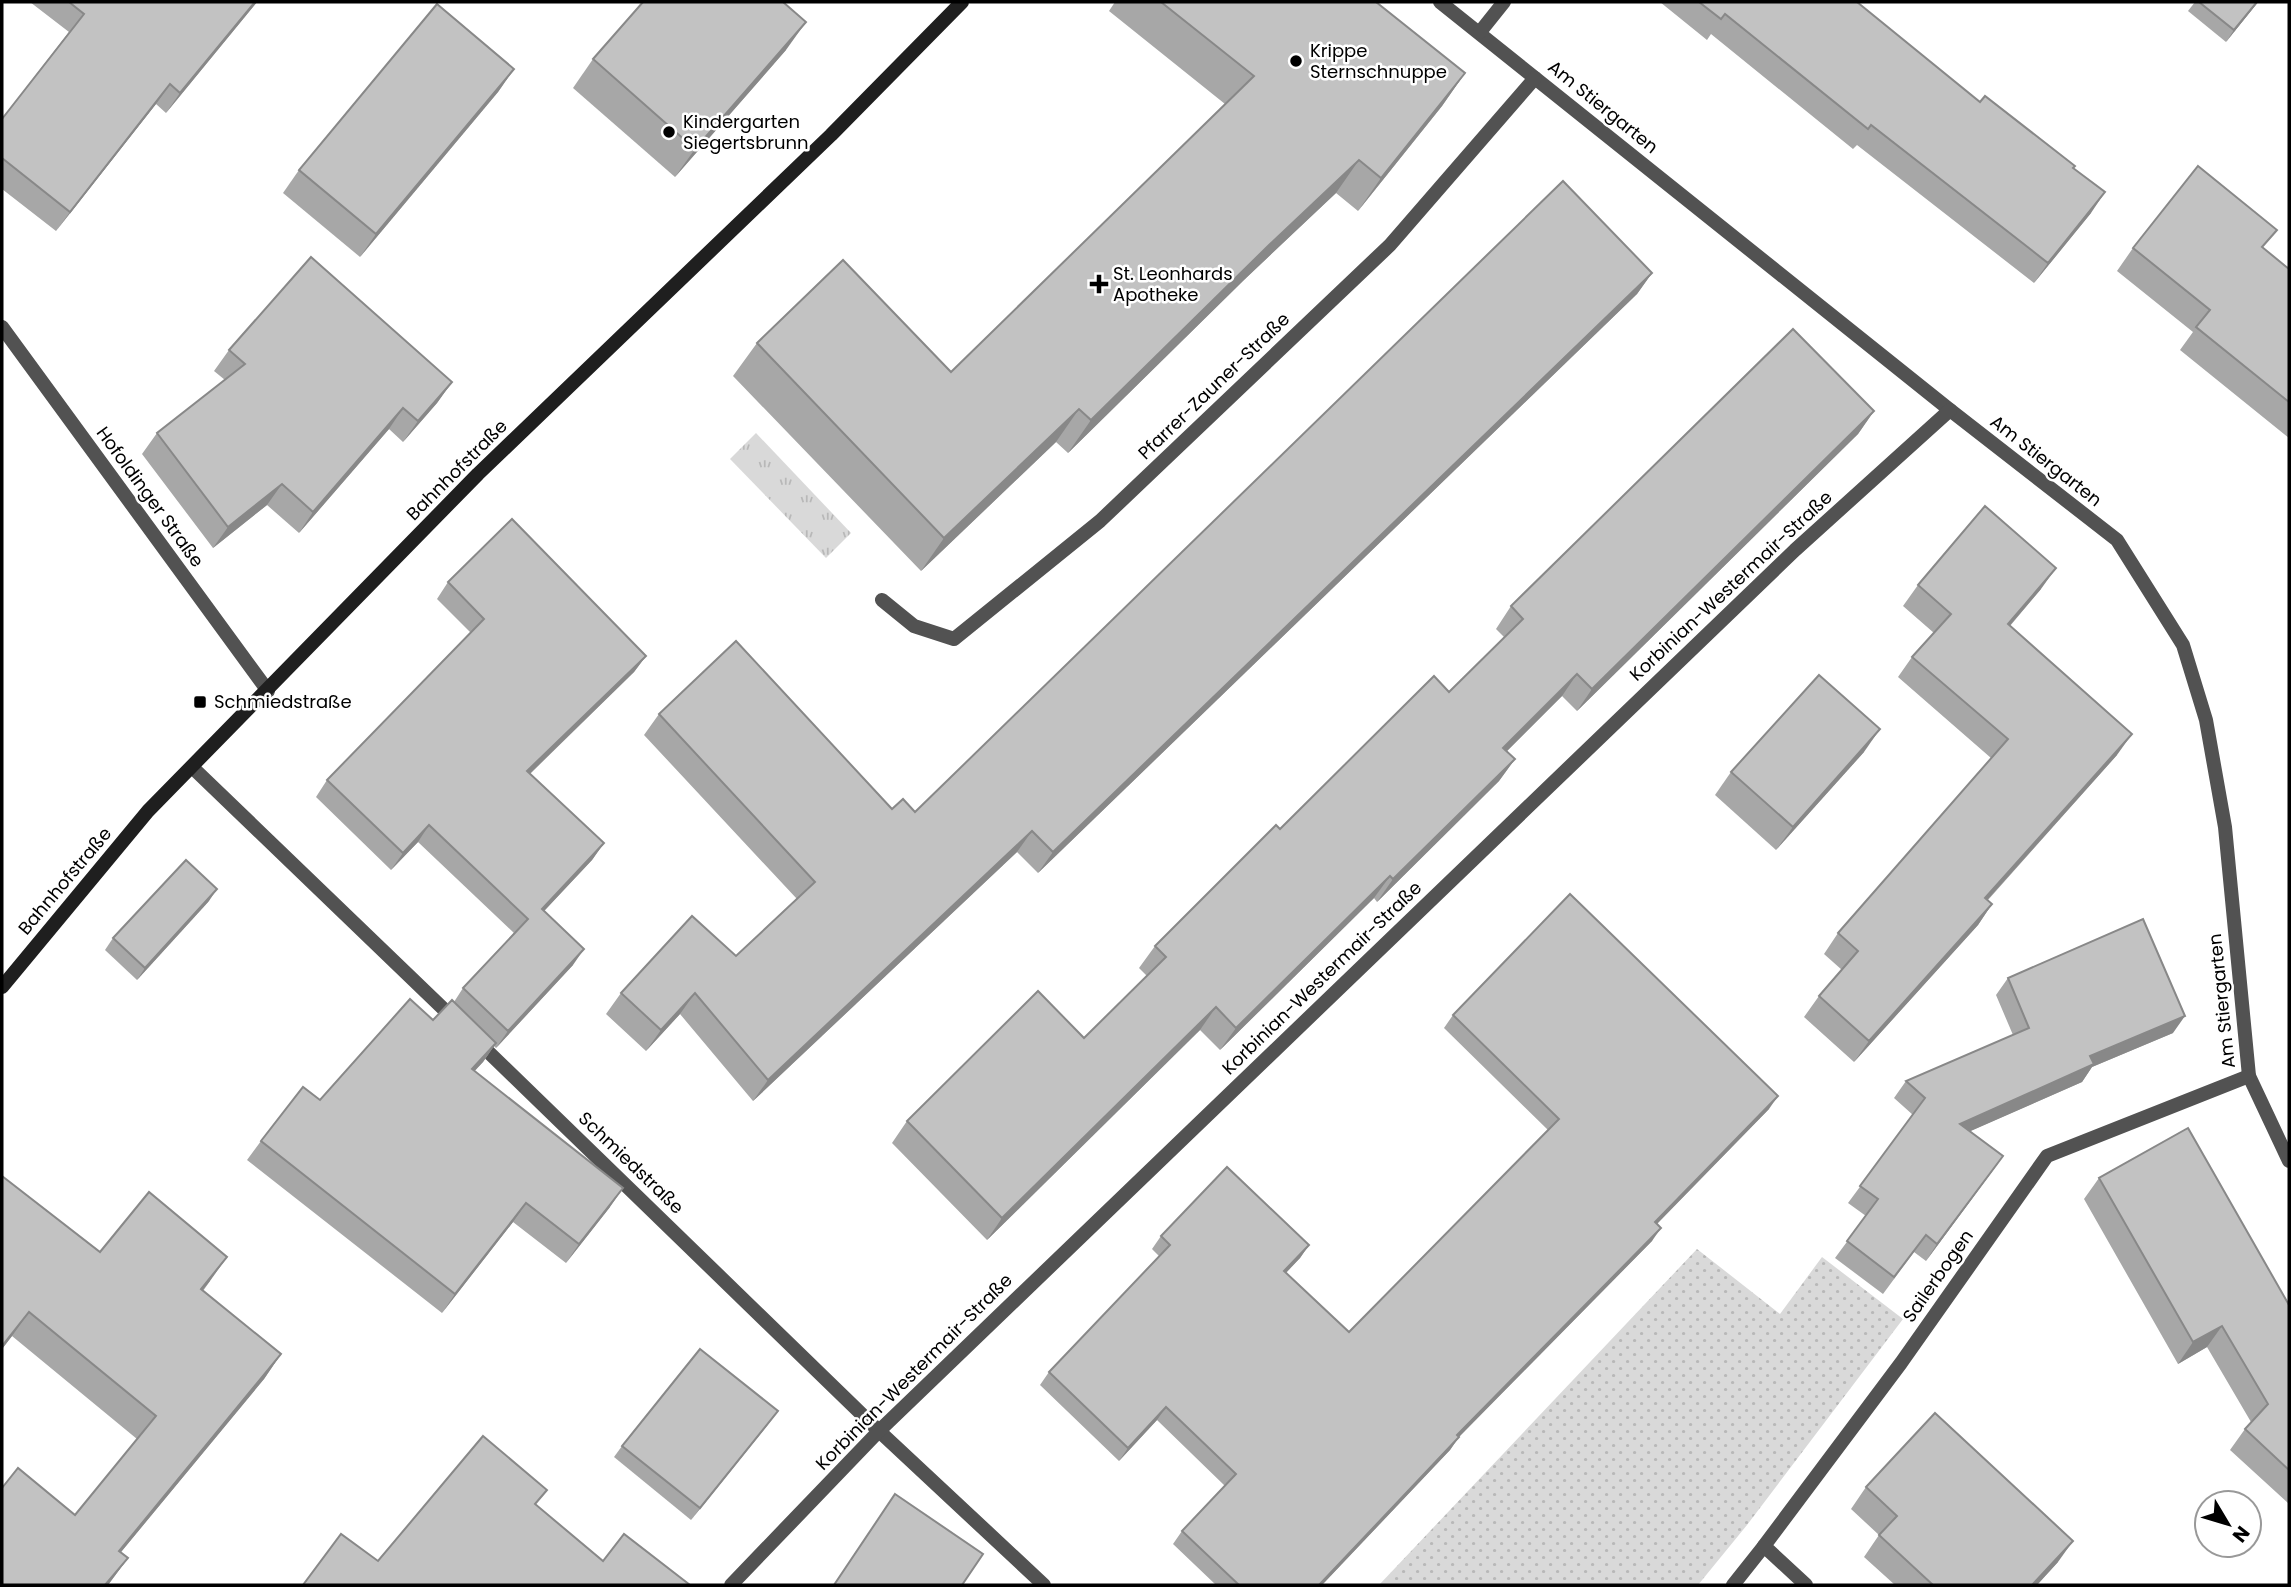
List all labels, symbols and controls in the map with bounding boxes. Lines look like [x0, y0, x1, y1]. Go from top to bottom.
place label: Krippe Sternschnuppe [1310, 38, 1447, 84]
marker: Krippe Sternschnuppe [1288, 53, 1304, 69]
street label: Am Stiergarten [1543, 54, 1664, 159]
place label: Kindergarten Siegertsbrunn [683, 109, 809, 155]
marker: Kindergarten Siegertsbrunn [661, 124, 677, 140]
place label: St. Leonhards Apotheke [1113, 261, 1233, 307]
marker: St. Leonhards Apotheke [1091, 276, 1107, 292]
street label: Pfarrer-Zauner-Straße [1132, 307, 1295, 465]
street label: Am Stiergarten [1985, 409, 2107, 512]
street label: Bahnhofstraße [401, 414, 513, 526]
street label: Hofoldinger Straße [91, 421, 210, 572]
street label: Korbinian-Westermair-Straße [1624, 485, 1838, 686]
place label: Schmiedstraße [214, 689, 352, 714]
marker: Schmiedstraße [192, 694, 208, 710]
street label: Bahnhofstraße [12, 822, 117, 940]
street label: Korbinian-Westermair-Straße [1216, 875, 1427, 1080]
street label: Am Stiergarten [2202, 933, 2241, 1070]
street label: Schmiedstraße [573, 1106, 690, 1219]
street label: Sailerbogen [1896, 1224, 1979, 1327]
street label: Korbinian-Westermair-Straße [810, 1268, 1018, 1476]
north arrow [2193, 1489, 2263, 1559]
text: N [2226, 1520, 2256, 1548]

